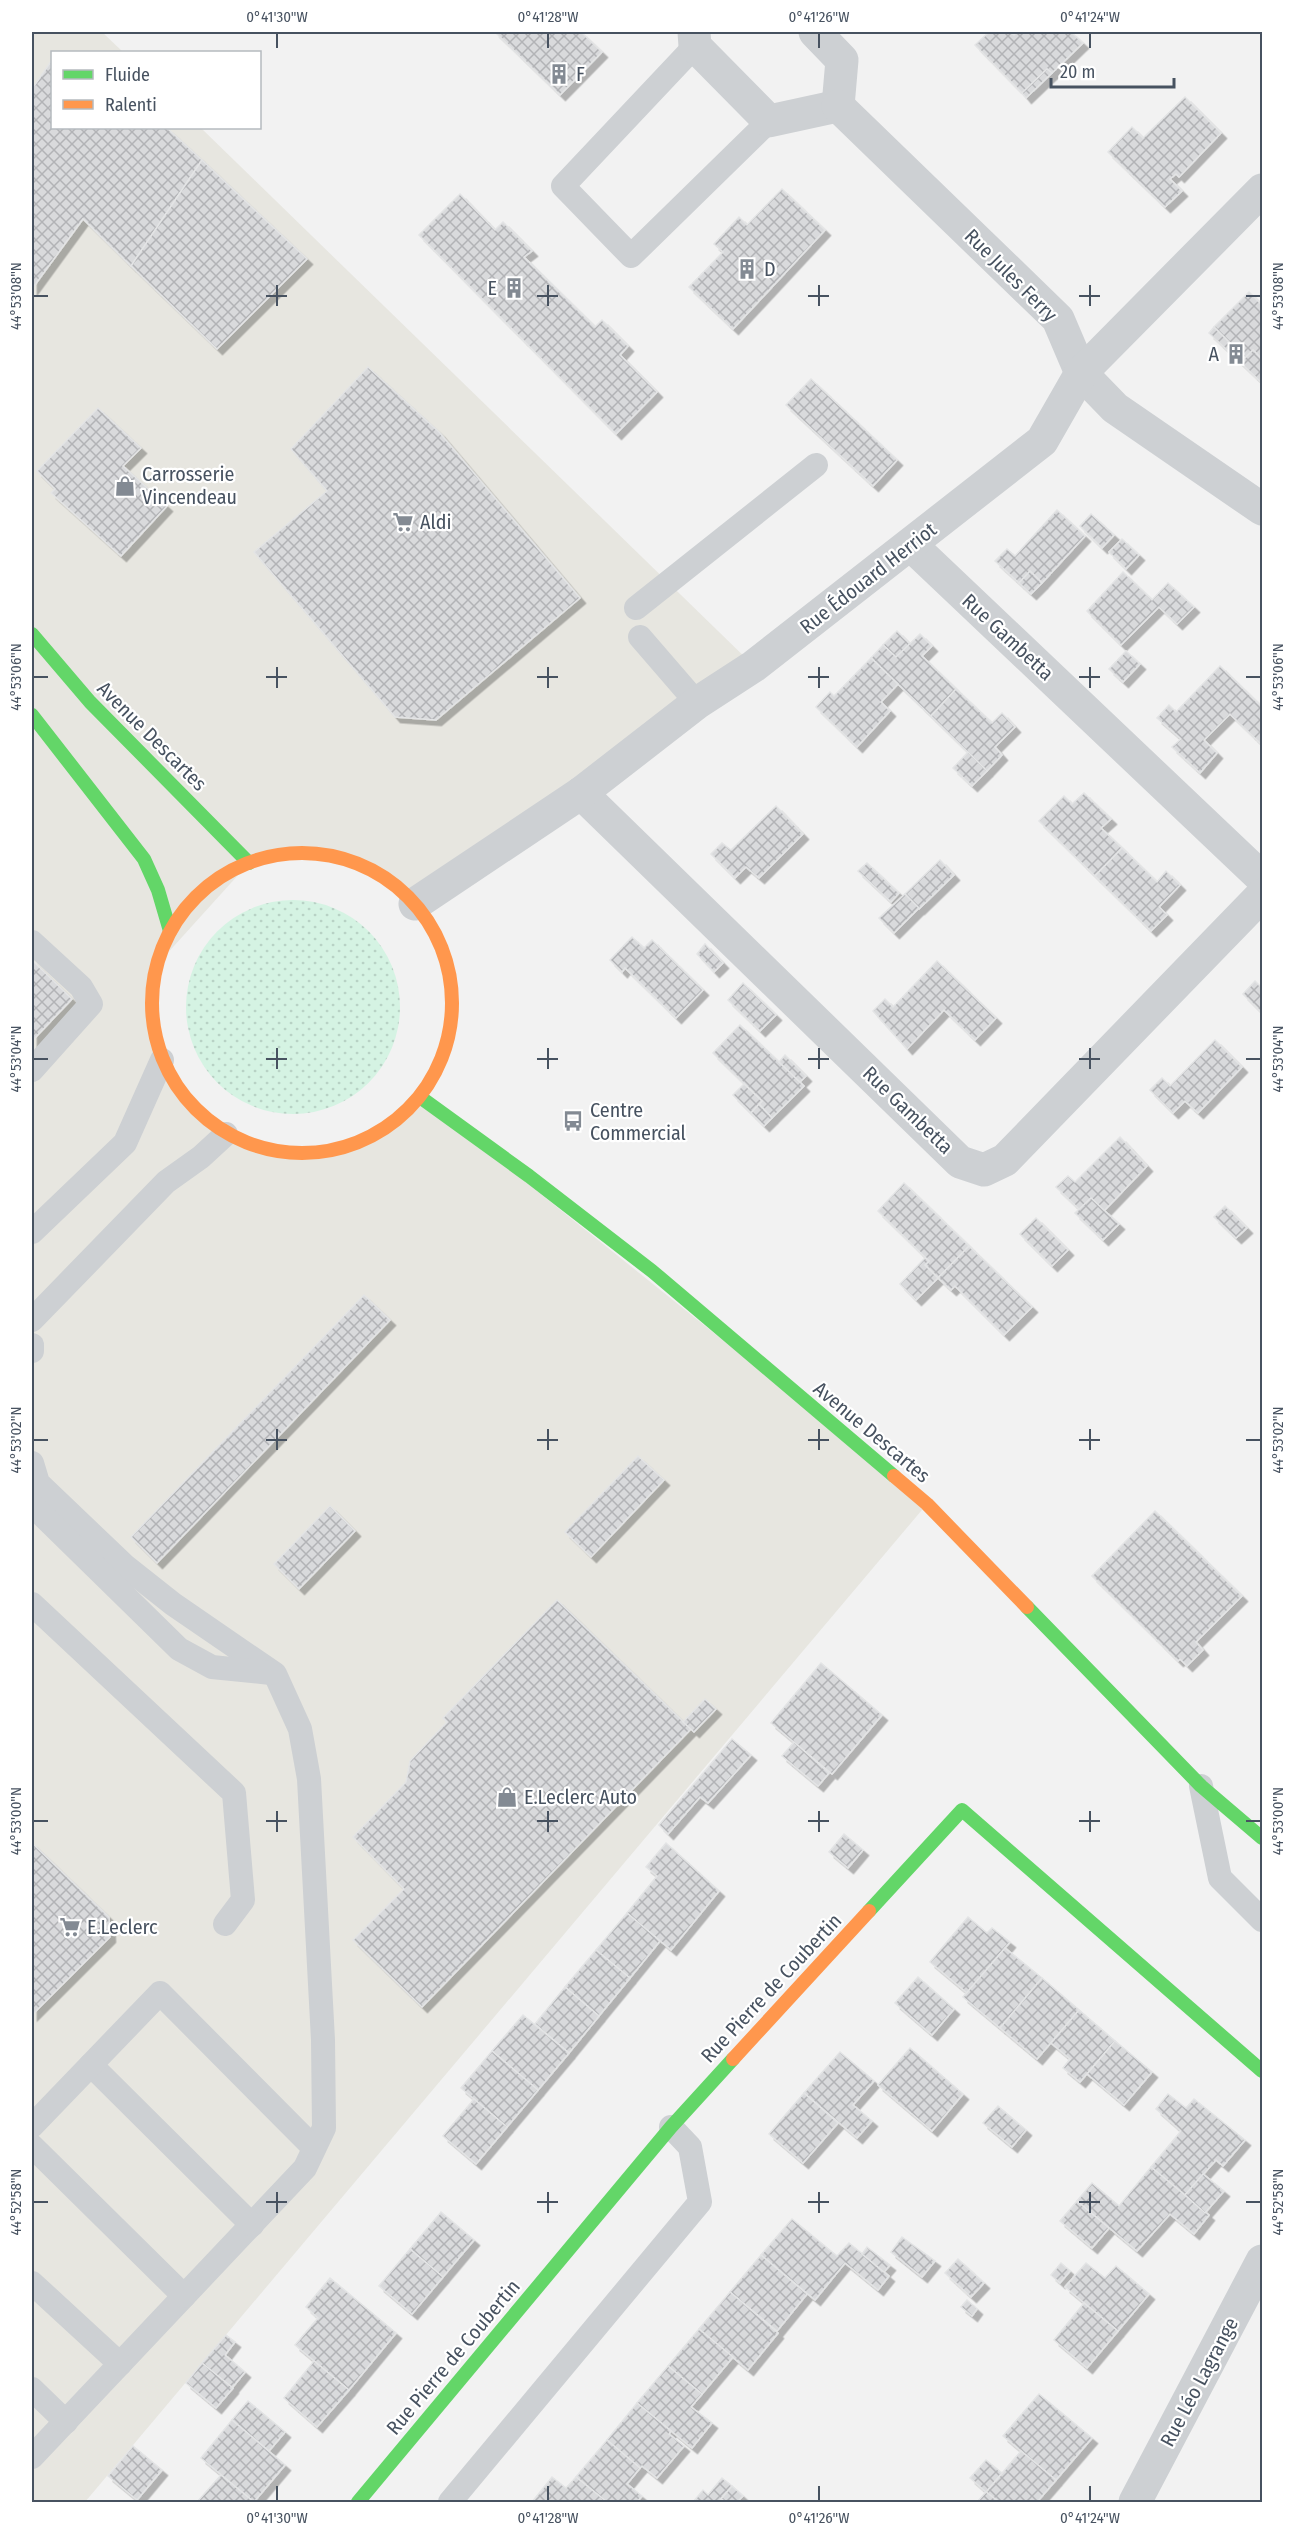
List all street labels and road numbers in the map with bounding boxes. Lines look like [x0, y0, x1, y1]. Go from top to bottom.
street label: Rue Jules Ferry [960, 224, 1062, 326]
street label: Rue Édouard Herriot [795, 517, 941, 639]
street label: Rue Gambetta [957, 589, 1059, 685]
street label: Avenue Descartes [92, 676, 212, 796]
street label: Rue Gambetta [858, 1061, 958, 1159]
street label: Avenue Descartes [809, 1376, 935, 1488]
street label: Rue Pierre de Coubertin [696, 1909, 846, 2067]
street label: Rue Pierre de Coubertin [381, 2275, 525, 2439]
street label: Rue Léo Lagrange [1155, 2313, 1243, 2451]

